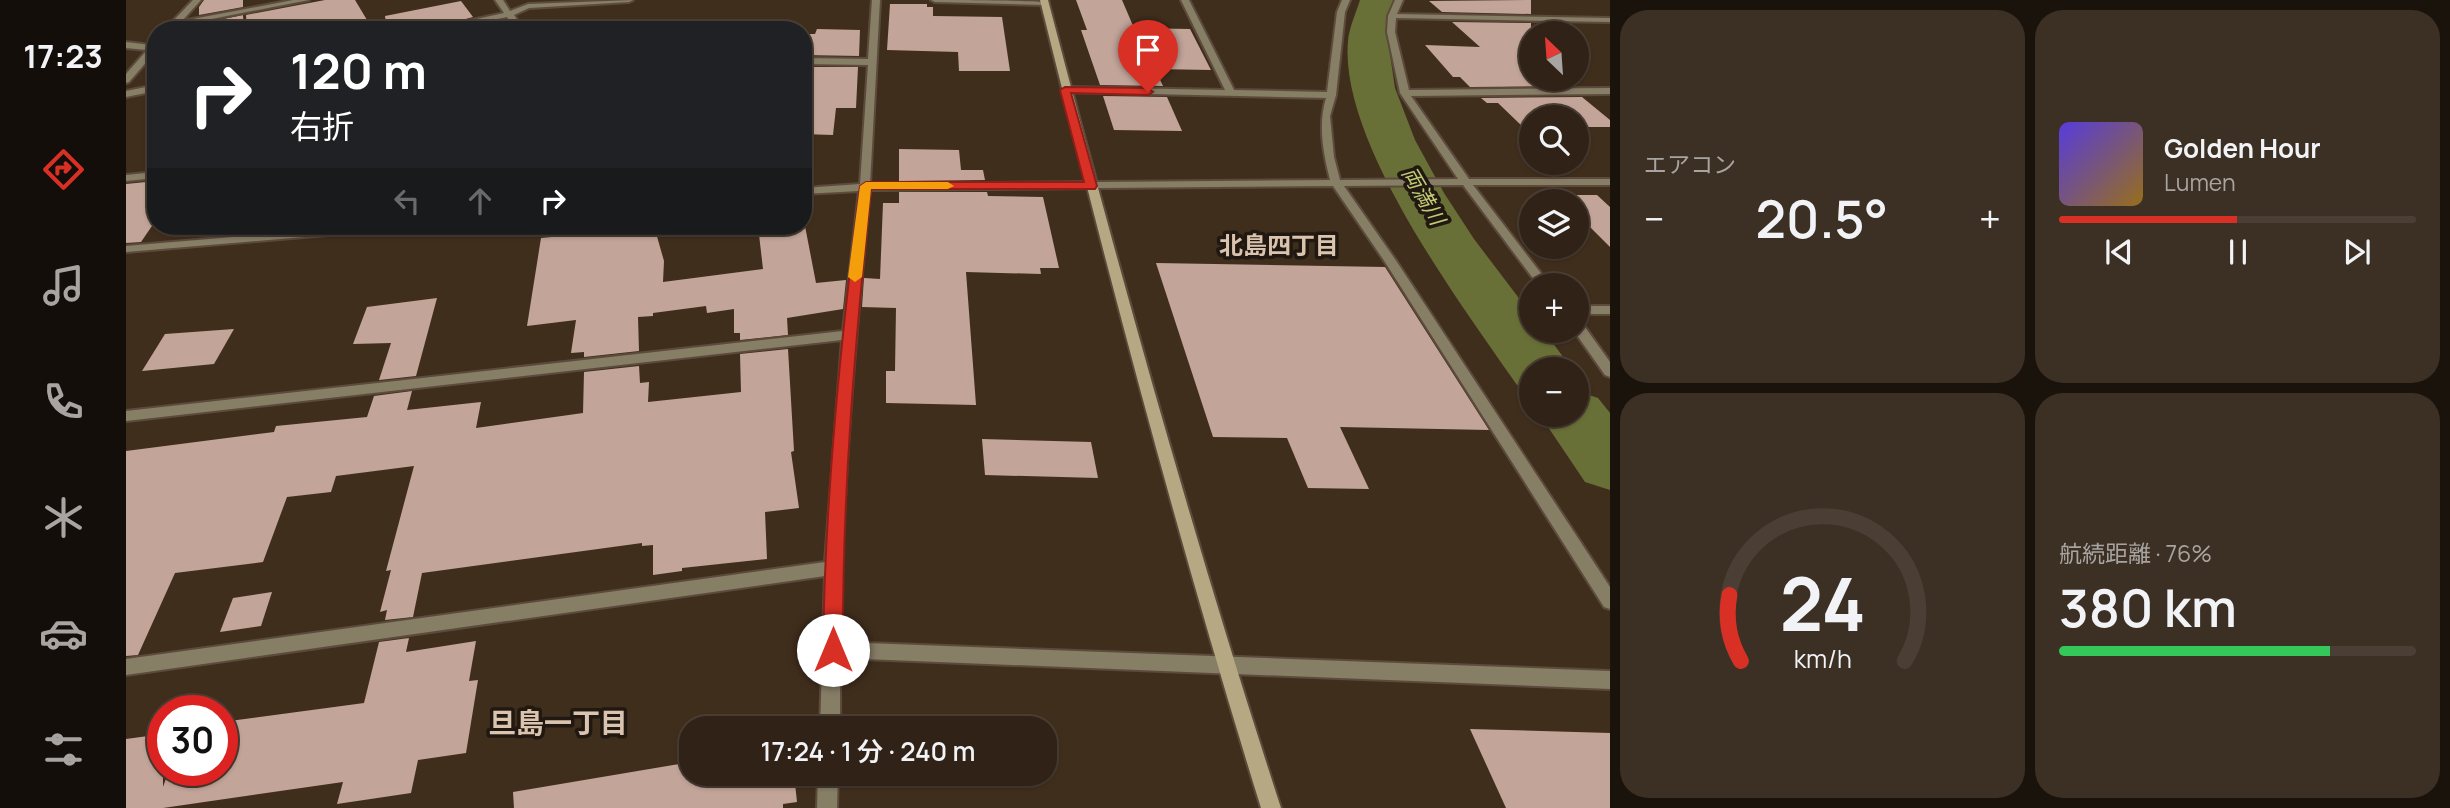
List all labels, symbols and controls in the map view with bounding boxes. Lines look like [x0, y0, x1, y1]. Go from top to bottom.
pin [1118, 20, 1178, 92]
north arrow [1519, 21, 1589, 91]
map controls [1519, 21, 1589, 427]
icon: arrive [1129, 31, 1167, 69]
text: 17:23 [23, 34, 103, 78]
text: 120 m [290, 37, 427, 104]
icon: right [175, 49, 266, 140]
text: 右折 [290, 104, 354, 148]
button: search [1519, 105, 1589, 175]
text: Golden Hour [2164, 130, 2321, 166]
icon: directions [39, 145, 88, 194]
text: エアコン [1644, 148, 1736, 180]
water label: 両満川 [1396, 161, 1453, 232]
text: Lumen [2164, 166, 2236, 198]
icon: left [388, 182, 426, 220]
icon: ahead [461, 182, 499, 220]
icon: right [534, 182, 572, 220]
text: 20.5° [1756, 183, 1888, 254]
button: layers [1519, 189, 1589, 259]
text: − [1644, 192, 1665, 244]
text: + [1979, 192, 2001, 244]
district label: 北島四丁目 [1219, 228, 1339, 261]
icon: previous [2100, 233, 2138, 271]
icon: pause [2219, 233, 2257, 271]
icon: next [2338, 233, 2376, 271]
icon: music [39, 261, 88, 310]
button: + [1519, 273, 1589, 343]
button: − [1519, 357, 1589, 427]
icon: phone [39, 377, 88, 426]
icon: climate [39, 493, 88, 542]
text: 航続距離 · 76% [2059, 537, 2212, 569]
text: 24 [1779, 554, 1866, 654]
text: 380 km [2059, 572, 2237, 643]
icon: car [39, 609, 88, 658]
position arrow [796, 613, 870, 687]
text: km/h [1793, 641, 1852, 676]
speed limit sign: 30 [147, 695, 238, 786]
district label: 旦島一丁目 [488, 703, 628, 741]
icon: filters [39, 725, 88, 774]
text: 17:24 · 1 分 · 240 m [761, 733, 975, 769]

